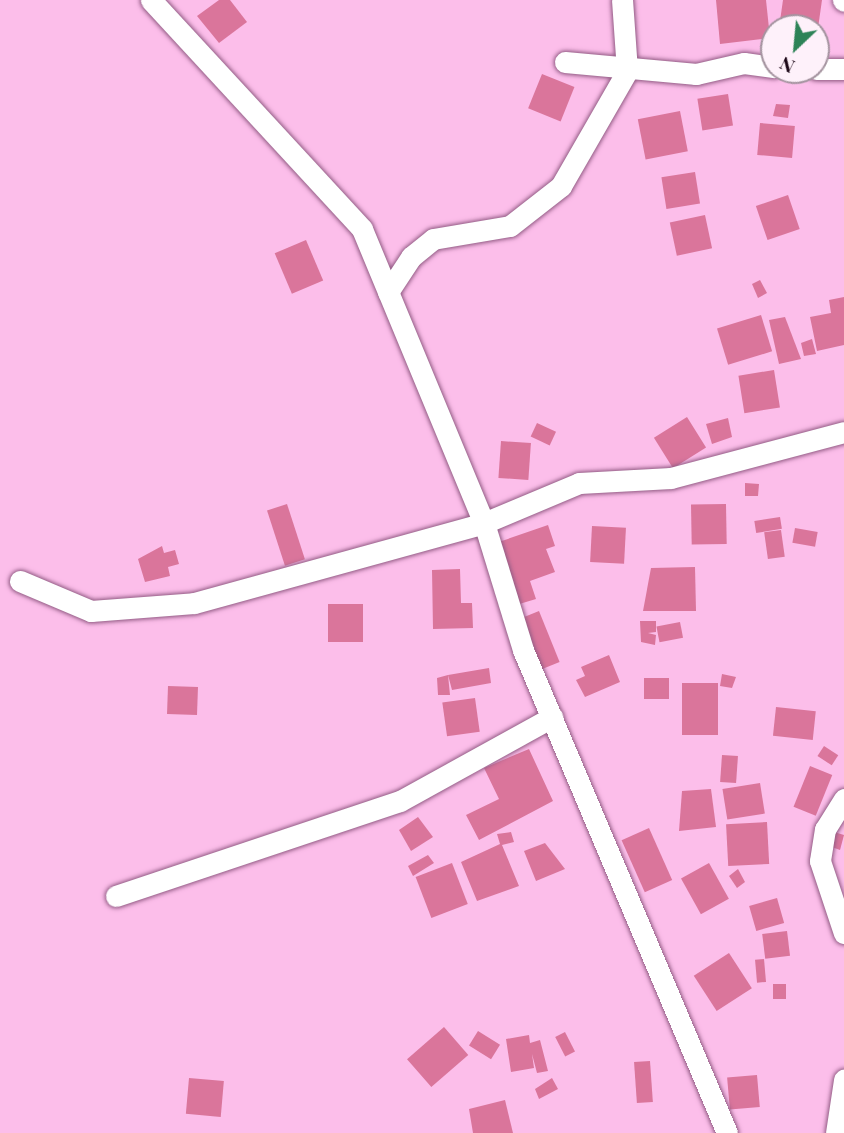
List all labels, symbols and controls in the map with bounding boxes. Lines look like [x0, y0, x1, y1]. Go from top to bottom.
north arrow [760, 14, 830, 84]
text: N [775, 51, 799, 81]

